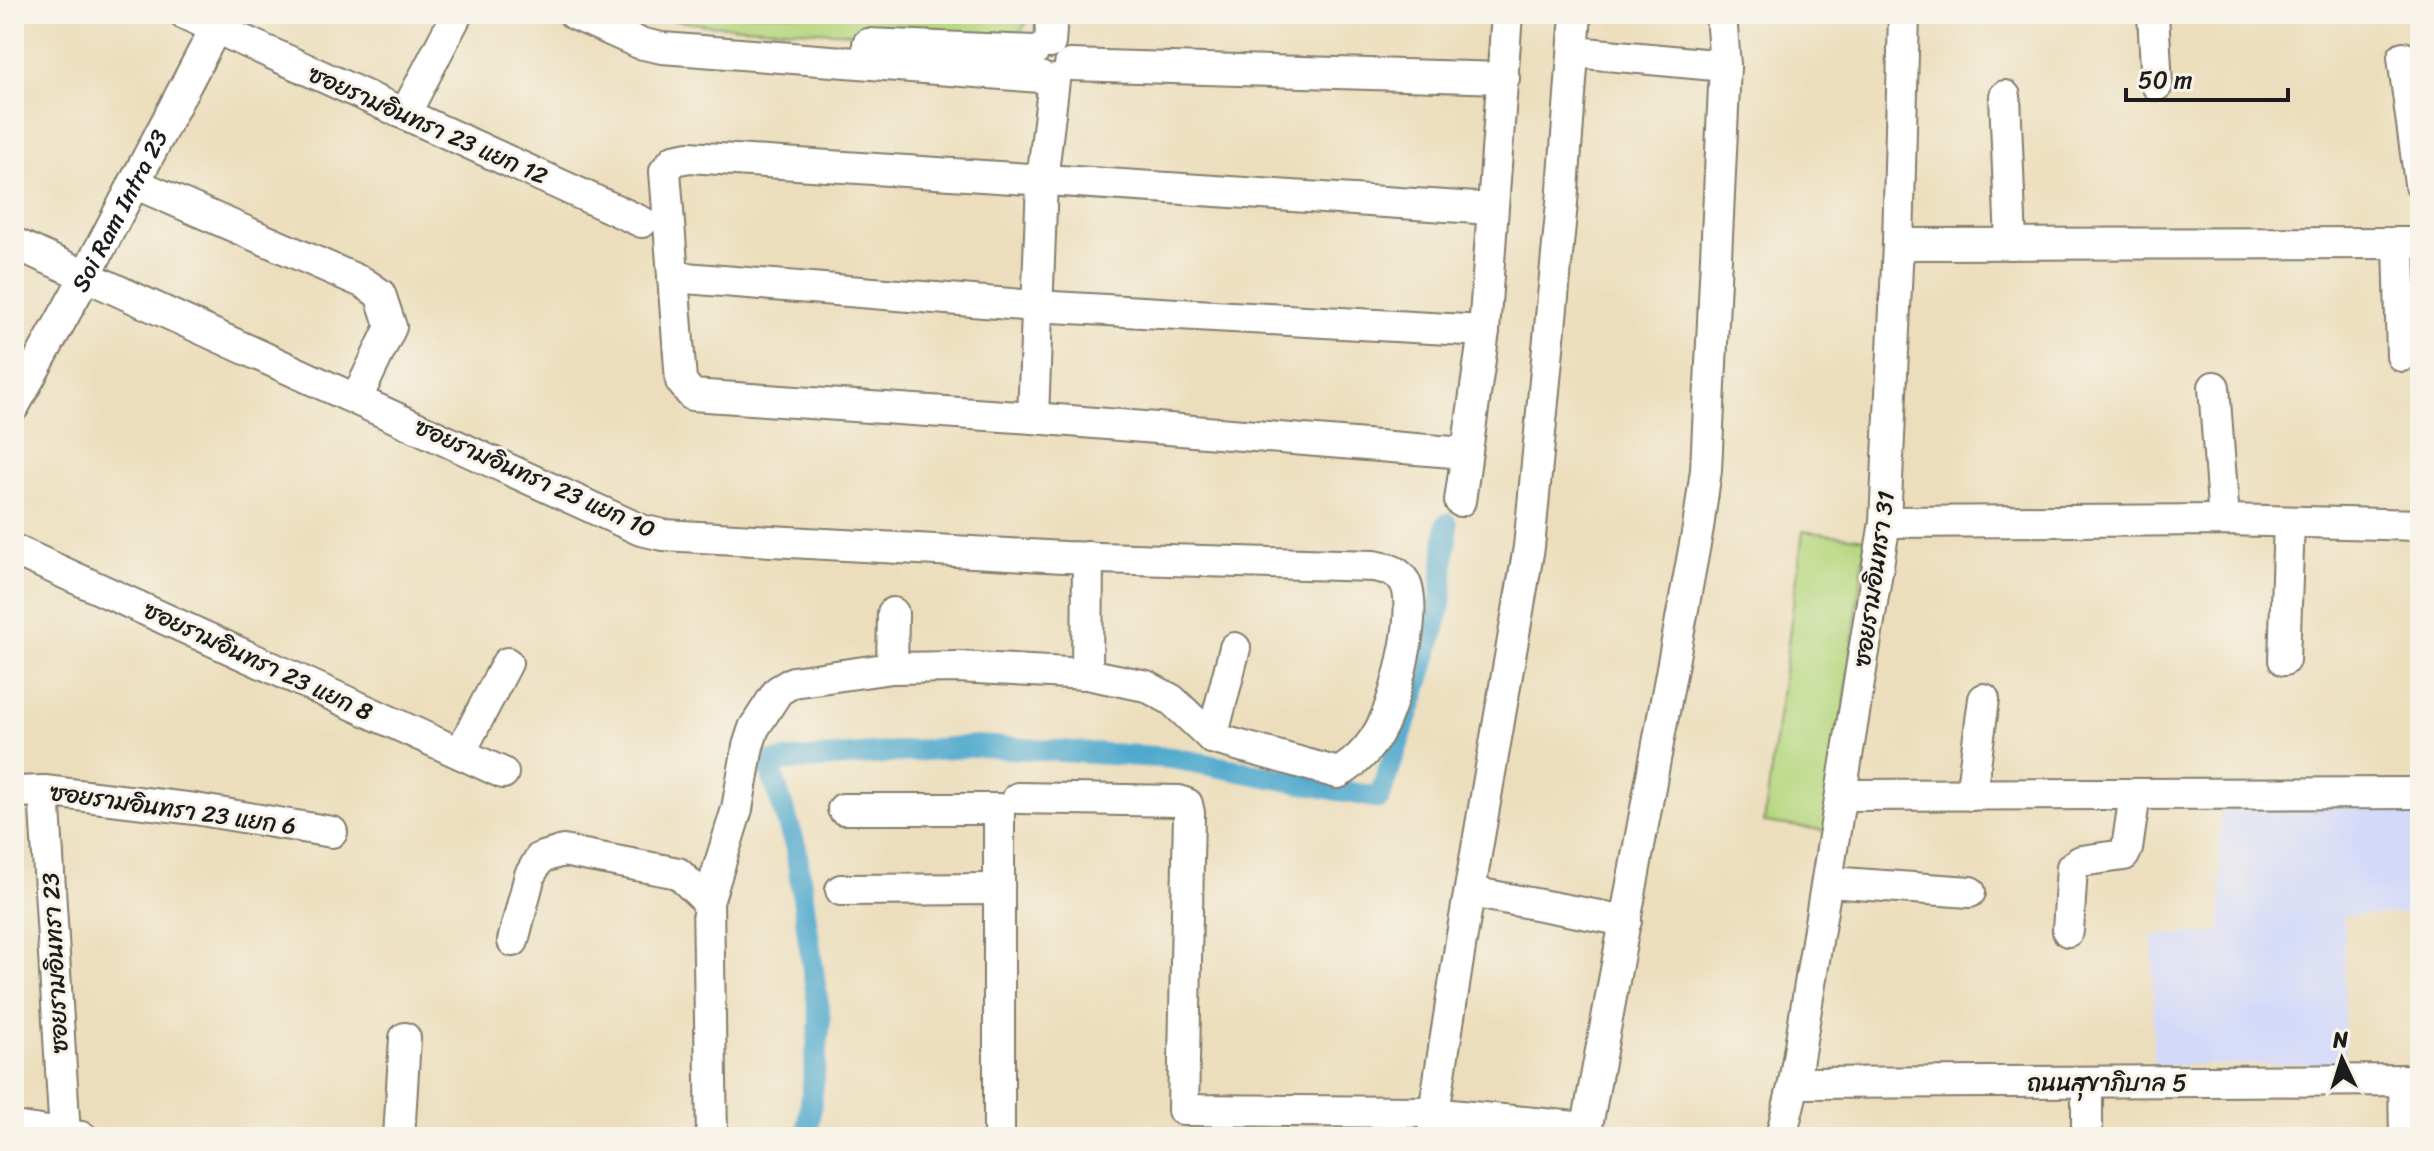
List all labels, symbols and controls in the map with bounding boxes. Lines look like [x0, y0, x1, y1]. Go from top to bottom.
scale bar [2126, 52, 2288, 102]
street label: ซอยรามอินทรา 23 แยก 12 [301, 53, 555, 197]
text: 50 m [2138, 59, 2193, 101]
street label: Soi Ram Intra 23 [60, 122, 180, 300]
street label: ซอยรามอินทรา 23 แยก 10 [408, 406, 662, 550]
street label: ซอยรามอินทรา 31 [1841, 488, 1907, 670]
street label: ซอยรามอินทรา 23 แยก 8 [136, 589, 380, 733]
street label: ซอยรามอินทรา 23 แยก 6 [47, 771, 299, 847]
street label: ซอยรามอินทรา 23 [29, 872, 81, 1054]
north arrow [2302, 1019, 2382, 1099]
text: N [2331, 1020, 2350, 1060]
street label: ถนนสุขาภิบาล 5 [2027, 1062, 2187, 1104]

